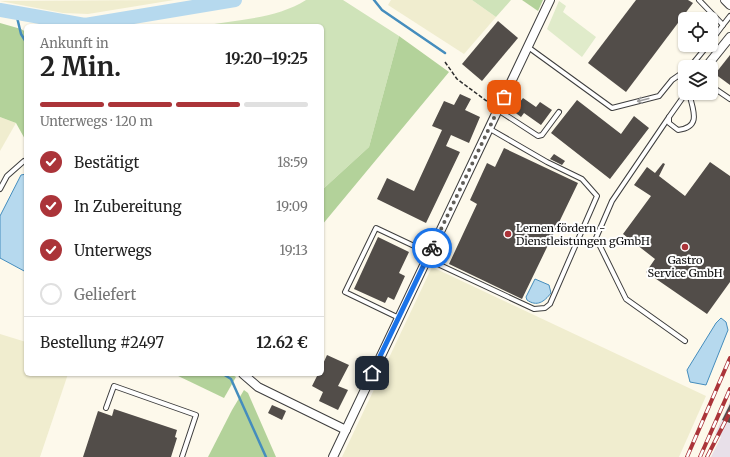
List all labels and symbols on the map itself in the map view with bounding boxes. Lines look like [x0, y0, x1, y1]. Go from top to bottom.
pin [487, 80, 521, 114]
one-way arrow [637, 97, 650, 105]
place label: Lernen fördern - Dienstleistungen gGmbH [516, 221, 650, 248]
courier [412, 228, 452, 268]
marker: Lernen fördern - Dienstleistungen gGmbH [503, 229, 513, 239]
marker: Gastro Service GmbH [680, 242, 690, 252]
place label: Gastro Service GmbH [647, 253, 723, 280]
pin [355, 356, 389, 390]

